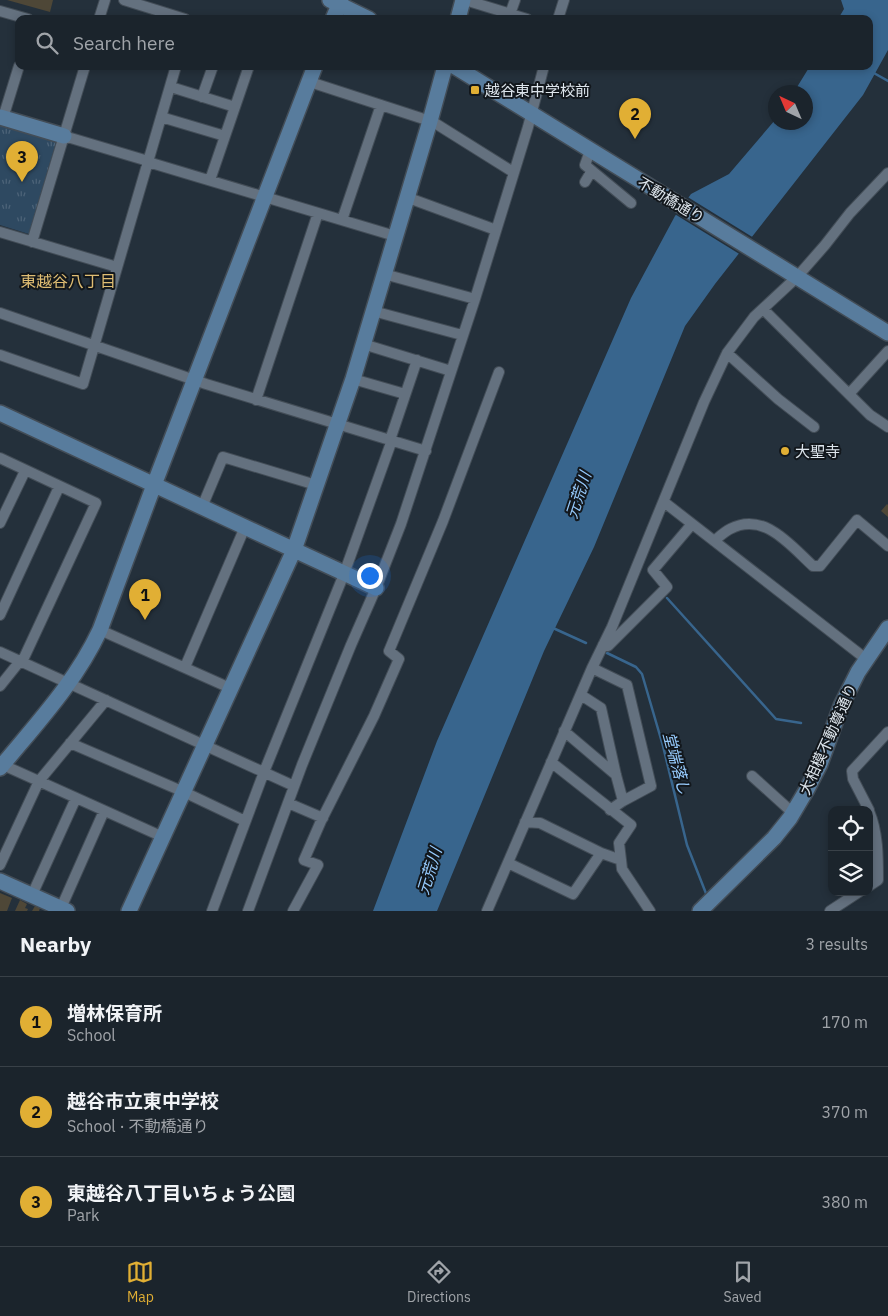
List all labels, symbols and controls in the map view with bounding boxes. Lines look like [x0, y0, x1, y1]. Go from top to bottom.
search box [15, 15, 873, 70]
icon: search [33, 29, 61, 57]
text: Search here [73, 31, 175, 55]
place label: 越谷東中学校前 [484, 81, 590, 100]
marker: 越谷東中学校前 [469, 84, 481, 96]
north arrow [768, 85, 813, 130]
pin: 2 [619, 98, 651, 139]
pin: 3 [6, 141, 38, 182]
street label: 不動橋通り [634, 173, 708, 227]
district label: 東越谷八丁目 [20, 271, 116, 291]
place label: 大聖寺 [795, 442, 840, 461]
marker: 大聖寺 [779, 445, 791, 457]
water label: 元荒川 [561, 467, 596, 521]
your location [357, 563, 383, 589]
pin: 1 [129, 579, 161, 620]
street label: 大相模不動尊通り [795, 680, 861, 798]
water label: 堂端落し [659, 729, 695, 797]
map controls [828, 806, 873, 896]
button: locate [828, 806, 873, 851]
water label: 元荒川 [412, 843, 446, 897]
button: layers [828, 851, 873, 896]
text: Nearby [20, 930, 91, 958]
text: 3 results [805, 934, 868, 954]
text: 増林保育所 [67, 1001, 162, 1025]
text: 1 [31, 1012, 41, 1032]
text: 170 m [821, 1012, 868, 1032]
text: School [67, 1025, 116, 1045]
text: 越谷市立東中学校 [67, 1089, 219, 1113]
text: 2 [31, 1102, 41, 1122]
text: 370 m [821, 1102, 868, 1122]
text: School · 不動橋通り [67, 1116, 208, 1136]
text: 東越谷八丁目いちょう公園 [67, 1181, 295, 1205]
text: 3 [31, 1192, 41, 1212]
text: 380 m [821, 1192, 868, 1212]
text: Park [67, 1205, 99, 1225]
tab: Map [126, 1258, 154, 1306]
tab: Directions [407, 1258, 471, 1306]
tab: Saved [724, 1258, 762, 1306]

